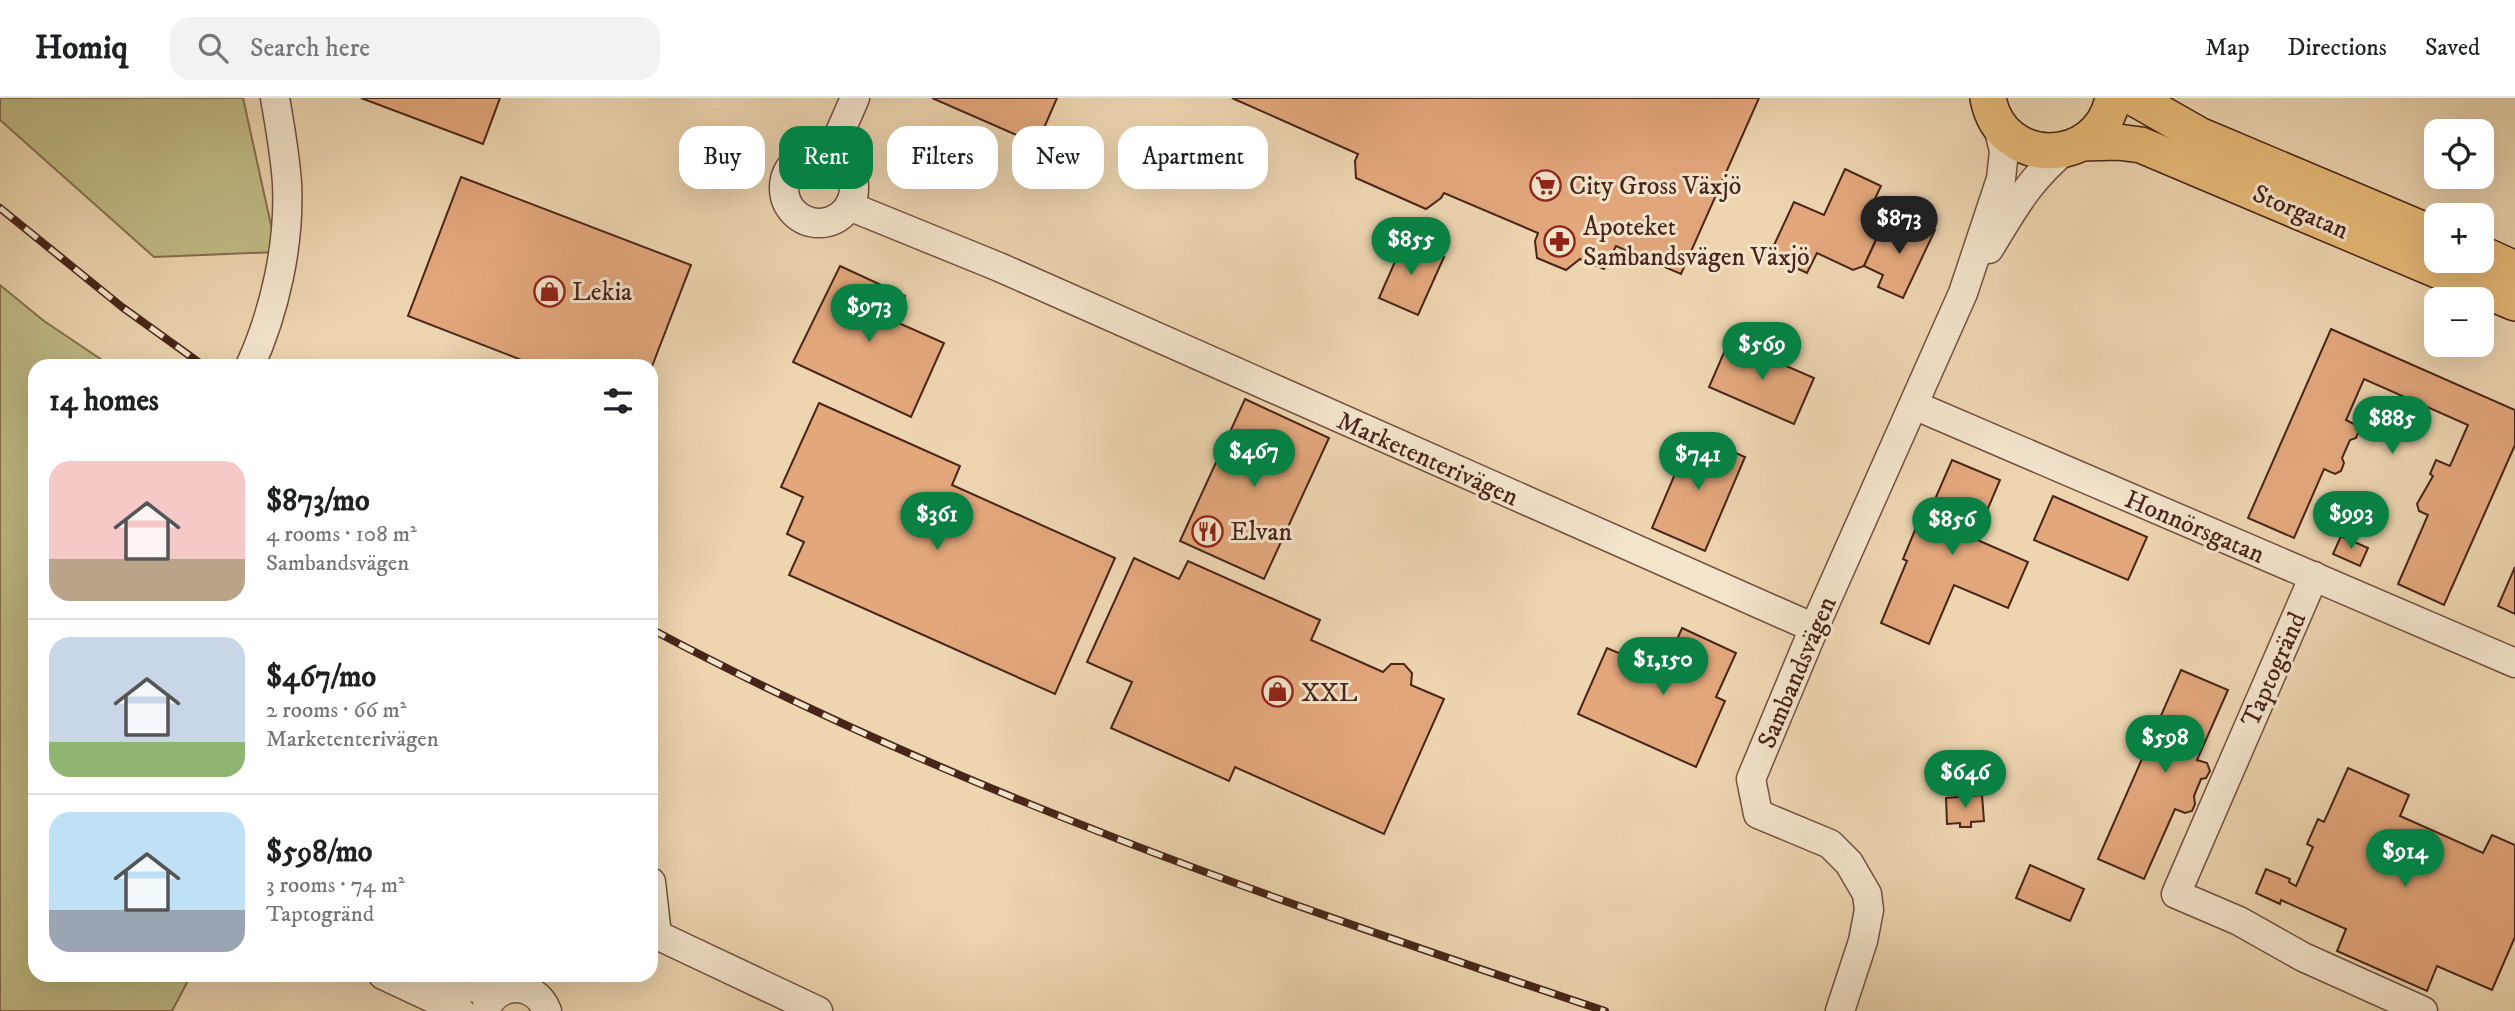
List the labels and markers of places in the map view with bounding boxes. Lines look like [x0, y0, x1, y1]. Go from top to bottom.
supermarket icon: City Gross Växjö [1529, 168, 1563, 202]
place label: City Gross Växjö [1569, 170, 1741, 203]
pin: $873 [1858, 197, 1940, 256]
place label: Apoteket Sambandsvägen Växjö [1583, 211, 1810, 274]
pin: $855 [1370, 218, 1452, 277]
pharmacy icon: Apoteket Sambandsvägen Växjö [1543, 224, 1577, 258]
shop icon: Lekia [532, 274, 566, 308]
place label: Lekia [572, 276, 632, 309]
pin: $973 [828, 285, 910, 344]
pin: $569 [1721, 322, 1803, 382]
pin: $885 [2351, 396, 2433, 456]
pin: $467 [1213, 430, 1295, 489]
pin: $741 [1657, 432, 1739, 492]
pin: $993 [2310, 491, 2392, 551]
pin: $361 [896, 492, 978, 552]
pin: $856 [1911, 498, 1993, 557]
restaurant icon: Elvan [1190, 514, 1224, 548]
place label: Elvan [1230, 516, 1293, 549]
pin: $1,150 [1606, 638, 1720, 697]
shop icon: XXL [1261, 675, 1295, 709]
place label: XXL [1301, 677, 1358, 710]
pin: $598 [2124, 716, 2206, 775]
pin: $646 [1924, 750, 2006, 810]
pin: $914 [2364, 830, 2446, 889]

